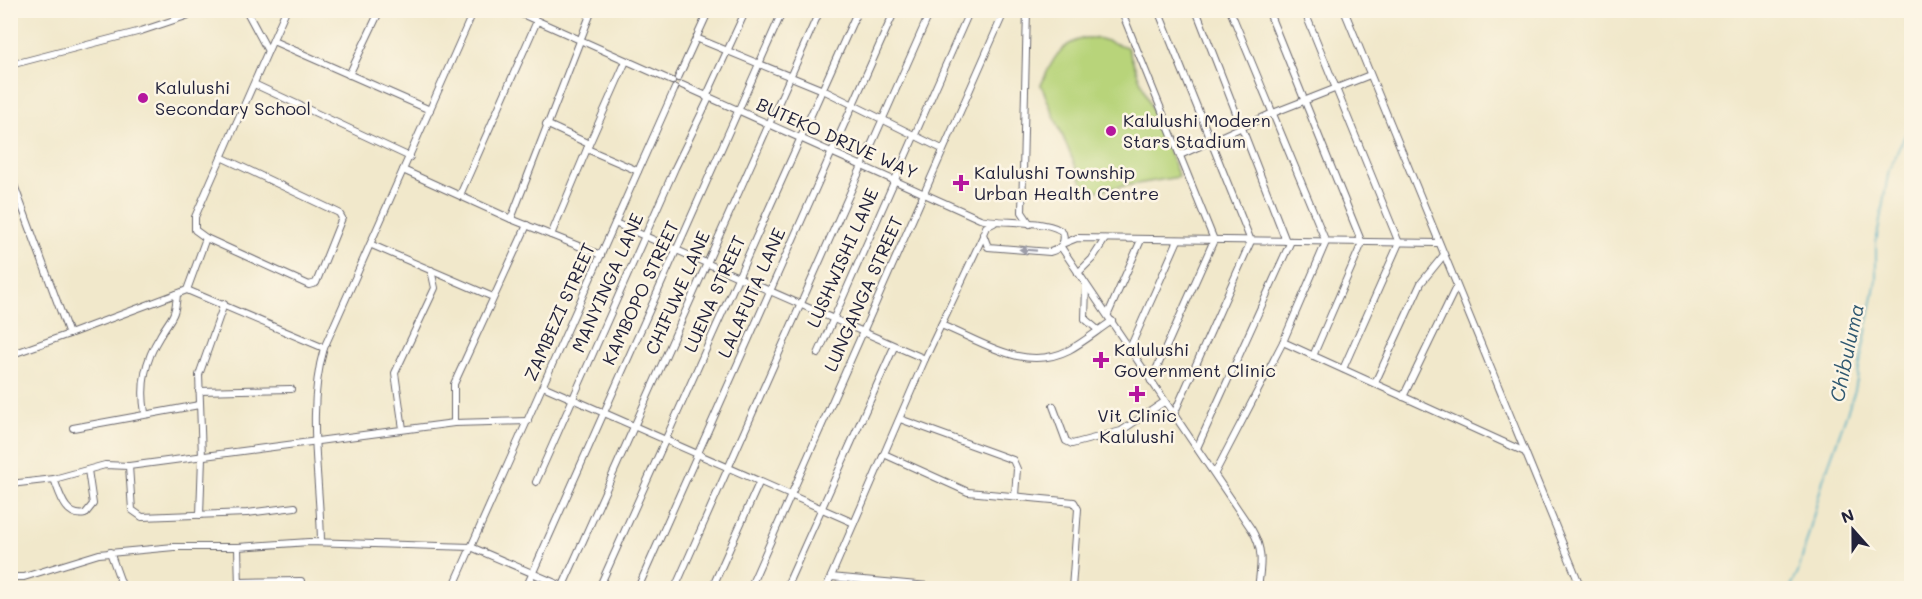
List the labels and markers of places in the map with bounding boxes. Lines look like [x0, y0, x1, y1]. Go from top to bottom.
place label: Kalulushi Secondary School [155, 75, 311, 120]
marker: Kalulushi Secondary School [136, 91, 150, 105]
place label: Kalulushi Modern Stars Stadium [1123, 108, 1271, 153]
marker: Kalulushi Modern Stars Stadium [1104, 124, 1118, 138]
place label: Kalulushi Township Urban Health Centre [974, 160, 1159, 205]
marker: Kalulushi Township Urban Health Centre [952, 174, 970, 192]
place label: Kalulushi Government Clinic [1114, 337, 1276, 382]
marker: Kalulushi Government Clinic [1092, 351, 1110, 369]
marker: Vit Clinic Kalulushi [1128, 385, 1146, 403]
place label: Vit Clinic Kalulushi [1097, 403, 1177, 448]

